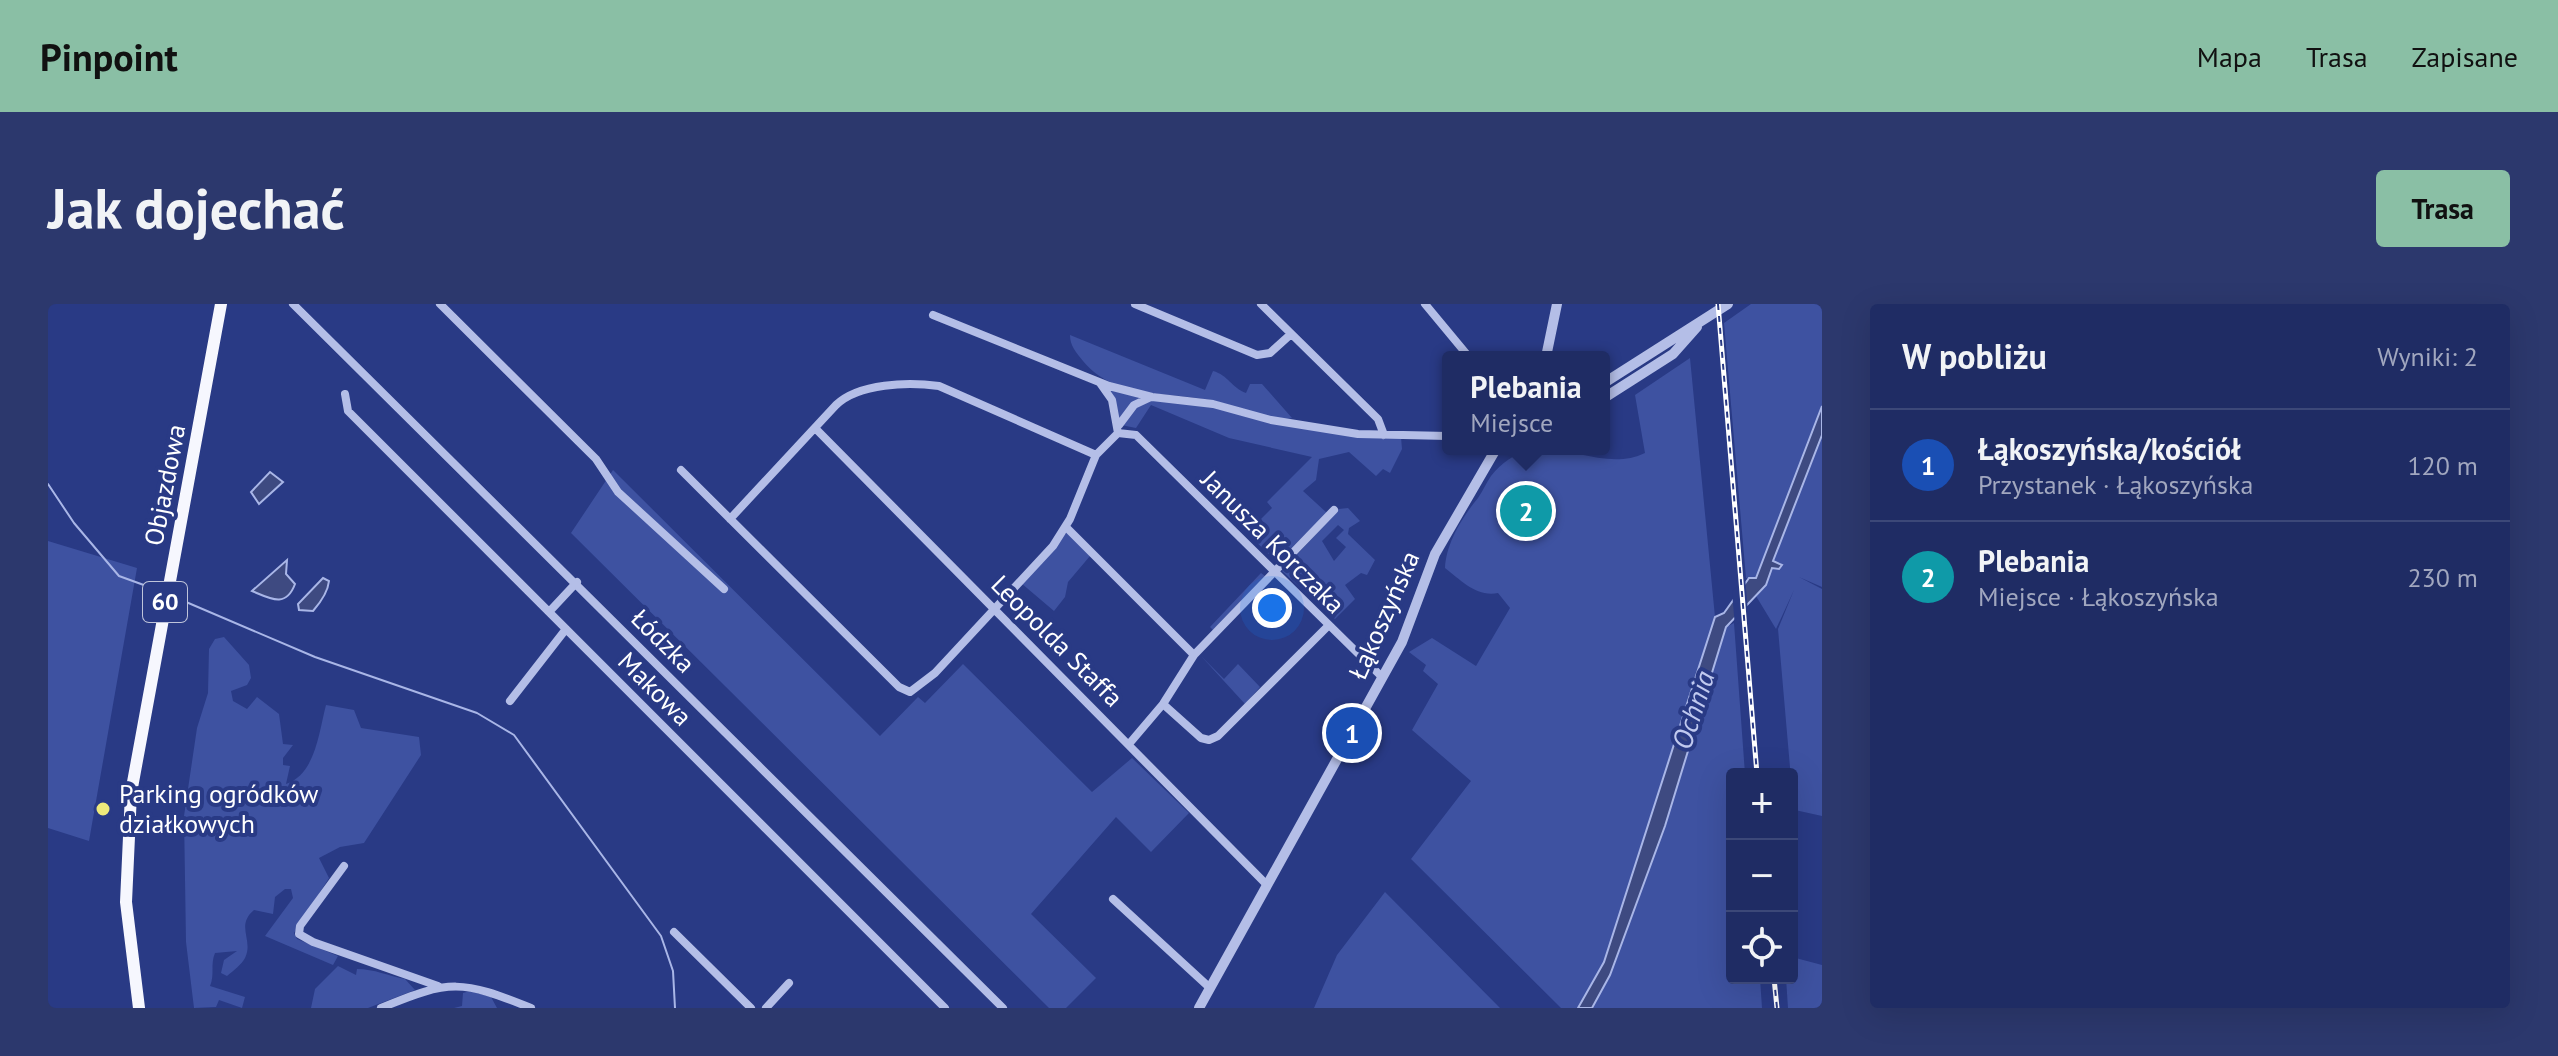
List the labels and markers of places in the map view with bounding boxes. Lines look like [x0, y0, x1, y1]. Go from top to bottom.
pin: 2 [1500, 481, 1552, 541]
pin: 1 [1326, 703, 1378, 763]
place label: Parking ogródków działkowych [119, 777, 318, 840]
marker: Parking ogródków działkowych [94, 800, 112, 818]

